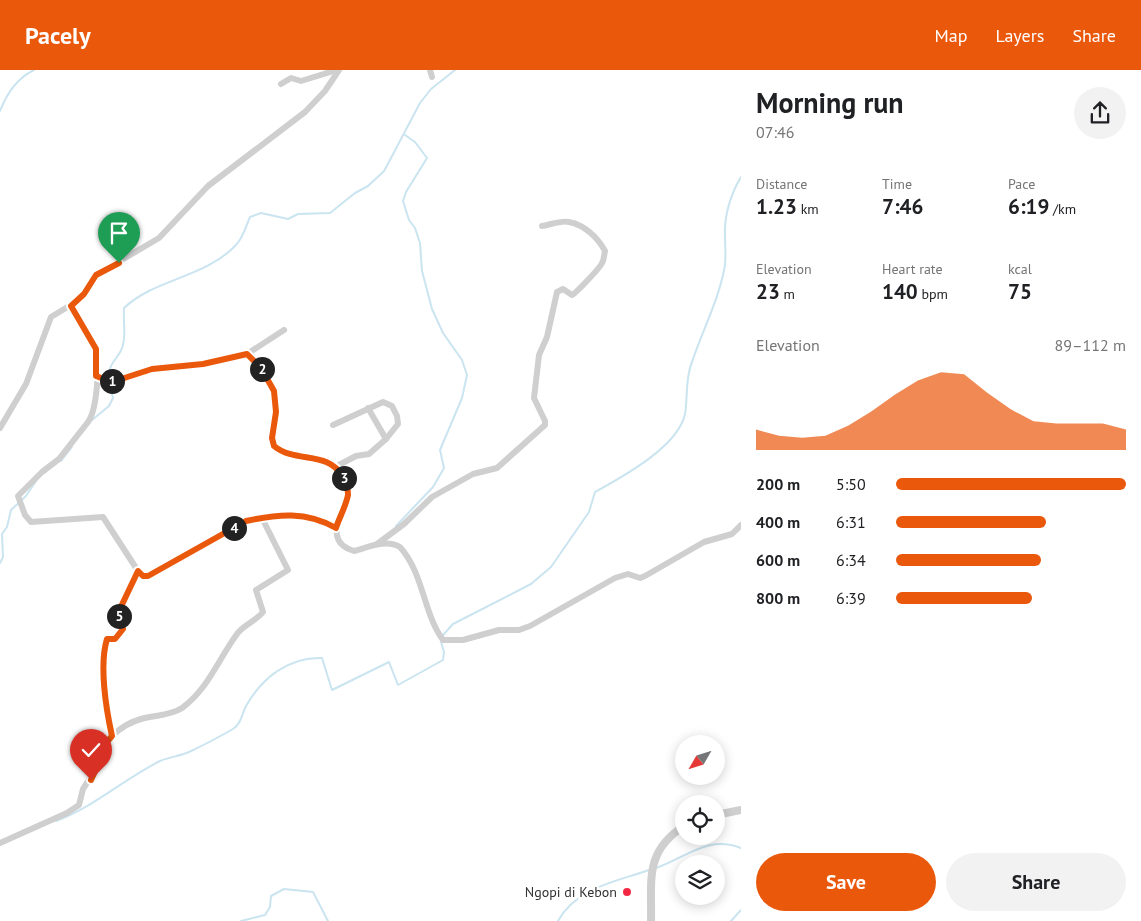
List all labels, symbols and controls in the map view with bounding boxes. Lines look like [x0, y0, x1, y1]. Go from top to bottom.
text: Pacely [25, 20, 91, 51]
text: Map [935, 24, 967, 47]
text: Layers [995, 24, 1044, 47]
text: Share [1072, 24, 1116, 47]
text: Morning run [756, 84, 904, 121]
button: share [1074, 87, 1126, 139]
text: 07:46 [756, 122, 794, 142]
text: Distance [756, 175, 807, 193]
text: Time [882, 175, 912, 193]
text: Pace [1008, 175, 1035, 193]
text: 1.23 [756, 193, 797, 220]
text: 7:46 [882, 193, 923, 220]
text: 6:19 [1008, 193, 1049, 220]
text: km [797, 200, 819, 218]
text: /km [1049, 200, 1076, 218]
pin [98, 212, 140, 263]
icon: arrive [105, 219, 133, 247]
text: Elevation [756, 260, 812, 278]
text: Heart rate [882, 260, 943, 278]
text: kcal [1008, 260, 1032, 278]
text: 23 [756, 278, 780, 305]
text: 140 [882, 278, 918, 305]
text: 75 [1008, 278, 1032, 305]
text: m [780, 285, 795, 303]
text: bpm [918, 285, 948, 303]
text: Elevation [756, 335, 820, 355]
text: 89–112 m [1055, 335, 1126, 355]
pin: 2 [250, 356, 274, 382]
text: 2 [259, 360, 266, 378]
pin: 1 [100, 368, 124, 394]
text: 1 [109, 372, 116, 390]
pin: 3 [332, 466, 356, 490]
text: 3 [341, 469, 348, 487]
text: 200 m [756, 474, 800, 494]
text: 5:50 [836, 474, 866, 494]
text: 400 m [756, 512, 800, 532]
text: 6:31 [836, 512, 866, 532]
pin: 4 [222, 516, 246, 540]
text: 4 [231, 519, 238, 537]
text: 600 m [756, 550, 800, 570]
text: 6:34 [836, 550, 866, 570]
text: 800 m [756, 588, 800, 608]
text: 6:39 [836, 588, 866, 608]
pin: 5 [106, 604, 132, 628]
text: 5 [116, 607, 123, 625]
pin [70, 729, 112, 780]
north arrow [675, 735, 725, 785]
map controls [675, 735, 725, 905]
icon: check [77, 736, 105, 764]
button: locate [675, 795, 725, 845]
button: Save [756, 853, 936, 911]
button: Share [946, 853, 1126, 911]
button: layers [675, 855, 725, 905]
place label: Ngopi di Kebon [525, 883, 617, 901]
marker: Ngopi di Kebon [621, 886, 633, 898]

